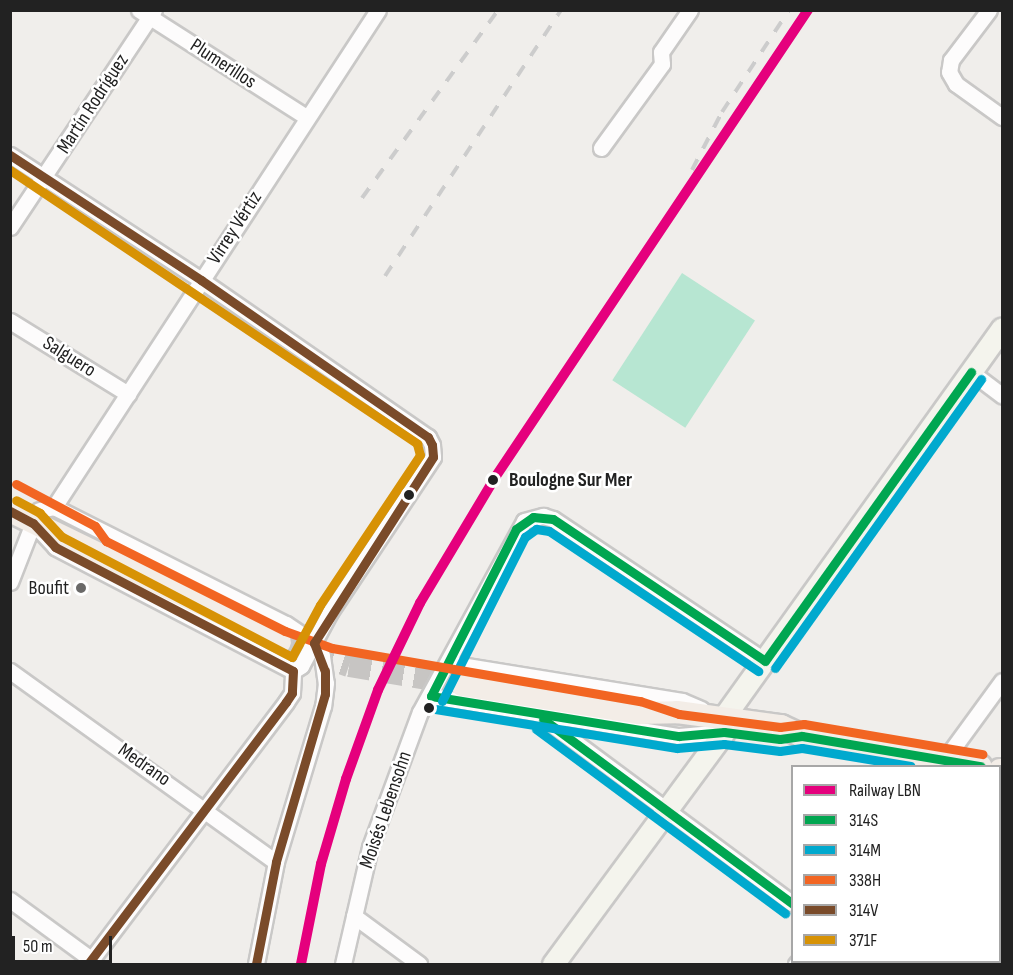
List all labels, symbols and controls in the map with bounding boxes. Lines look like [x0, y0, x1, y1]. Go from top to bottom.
street label: Plumerillos [186, 34, 260, 94]
street label: Martín Rodríguez [52, 50, 134, 158]
street label: Virrey Vértiz [203, 187, 267, 269]
street label: Salguero [38, 331, 100, 383]
place label: Boulogne Sur Mer [509, 468, 632, 492]
marker: Boulogne Sur Mer [482, 469, 504, 491]
unlabelled marker [403, 489, 415, 501]
place label: Boufit [29, 576, 69, 600]
marker: Boufit [74, 581, 88, 595]
unlabelled marker [423, 702, 435, 714]
street label: Medrano [113, 738, 175, 792]
street label: Moisés Lebensohn [355, 748, 417, 872]
legend [791, 765, 1001, 963]
text: Railway LBN [849, 780, 921, 801]
text: 314S [849, 810, 878, 831]
text: 314M [849, 840, 881, 861]
text: 338H [849, 870, 881, 891]
text: 314V [849, 900, 878, 921]
scale bar [15, 924, 116, 962]
text: 371F [849, 930, 877, 951]
text: 50 m [23, 936, 53, 957]

